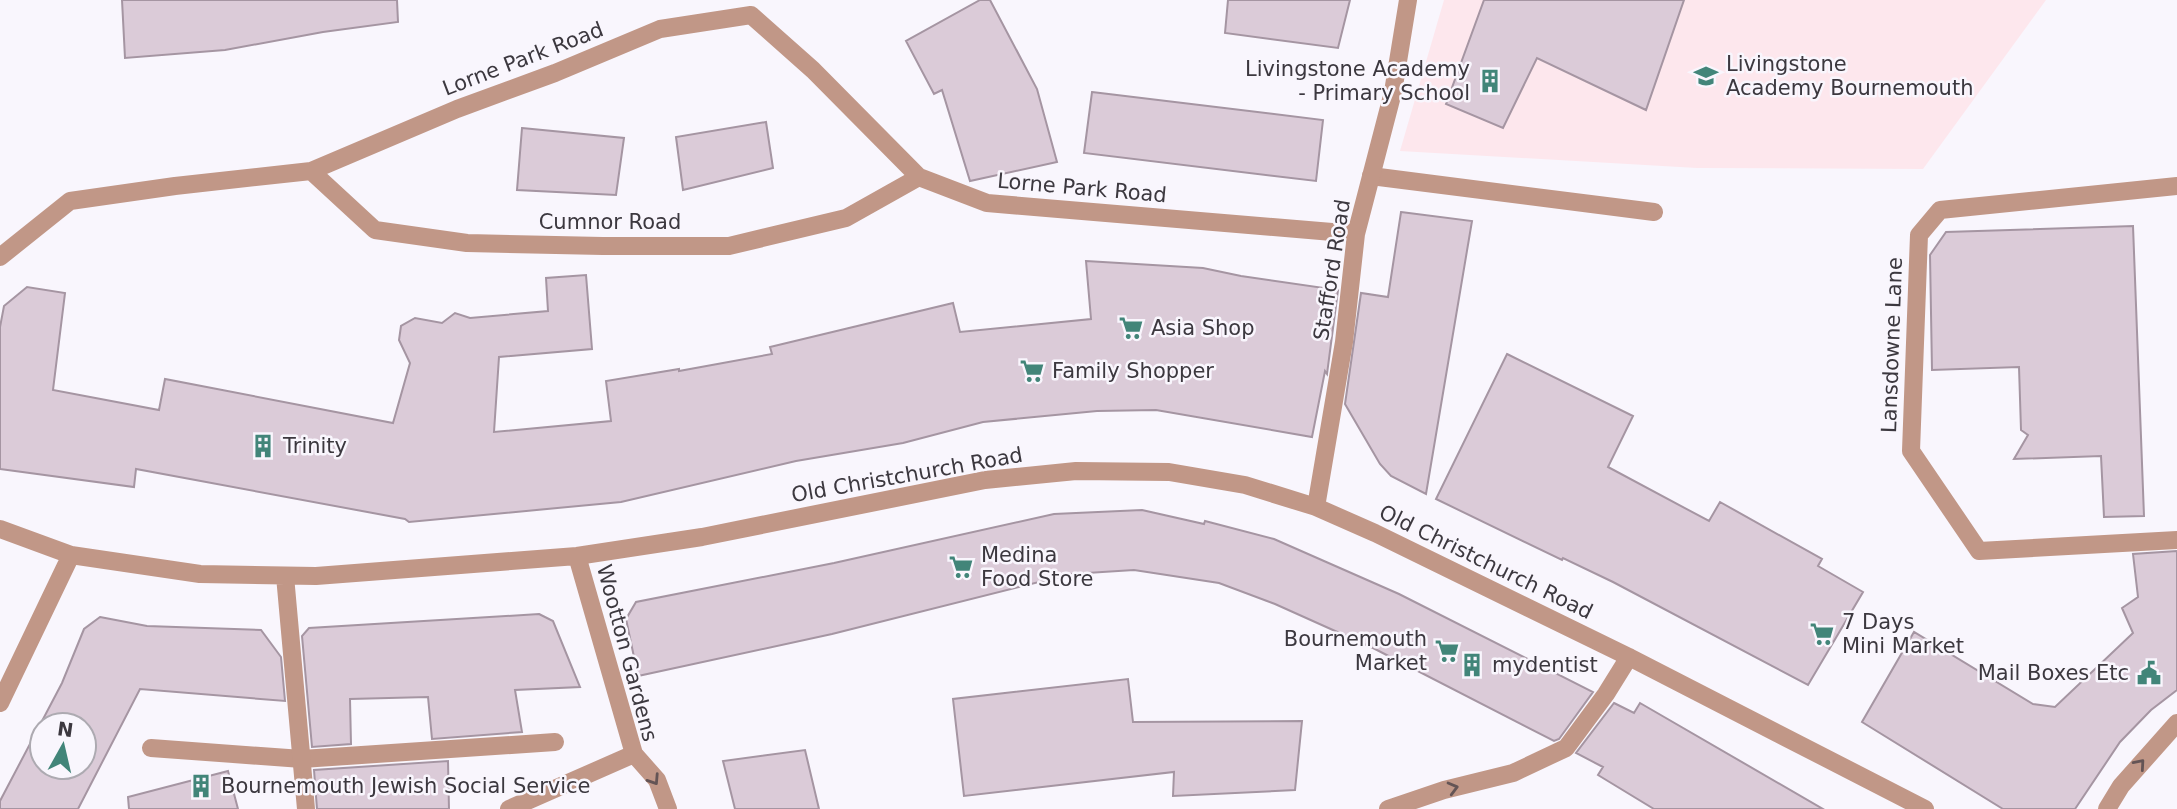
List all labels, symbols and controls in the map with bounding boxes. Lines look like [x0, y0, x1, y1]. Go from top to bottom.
street label: Lorne Park Road [439, 17, 607, 101]
place label: Livingstone Academy Bournemouth [1726, 52, 1973, 100]
place label: Livingstone Academy - Primary School [1245, 57, 1470, 105]
school or university icon: Livingstone Academy Bournemouth [1692, 62, 1720, 90]
building icon: Livingstone Academy - Primary School [1476, 67, 1504, 95]
street label: Lorne Park Road [996, 169, 1168, 207]
street label: Stafford Road [1309, 198, 1355, 342]
street label: Cumnor Road [539, 210, 681, 234]
street label: Lansdowne Lane [1877, 257, 1907, 433]
supermarket icon: Asia Shop [1117, 314, 1145, 342]
place label: Asia Shop [1151, 316, 1255, 340]
supermarket icon: Family Shopper [1018, 357, 1046, 385]
place label: Family Shopper [1052, 359, 1214, 383]
building icon: Trinity [249, 432, 277, 460]
place label: Trinity [282, 434, 347, 458]
street label: Old Christchurch Road [789, 443, 1025, 507]
street label: Old Christchurch Road [1375, 500, 1597, 624]
place label: Medina Food Store [981, 543, 1094, 591]
supermarket icon: Medina Food Store [947, 553, 975, 581]
street label: Wootton Gardens [592, 562, 662, 744]
place label: 7 Days Mini Market [1842, 610, 1964, 658]
supermarket icon: 7 Days Mini Market [1808, 620, 1836, 648]
place label: Bournemouth Market [1284, 627, 1427, 675]
supermarket icon: Bournemouth Market [1433, 637, 1461, 665]
building icon: mydentist [1458, 651, 1486, 679]
place label: mydentist [1492, 653, 1598, 677]
public building icon: Mail Boxes Etc [2135, 659, 2163, 687]
place label: Mail Boxes Etc [1978, 661, 2129, 685]
north arrow [28, 711, 98, 781]
text: N [56, 717, 75, 741]
one-way arrow [2132, 760, 2144, 773]
building icon: Bournemouth Jewish Social Service [187, 772, 215, 800]
one-way arrow [646, 772, 659, 785]
place label: Bournemouth Jewish Social Service [221, 774, 591, 798]
one-way arrow [1446, 782, 1458, 796]

